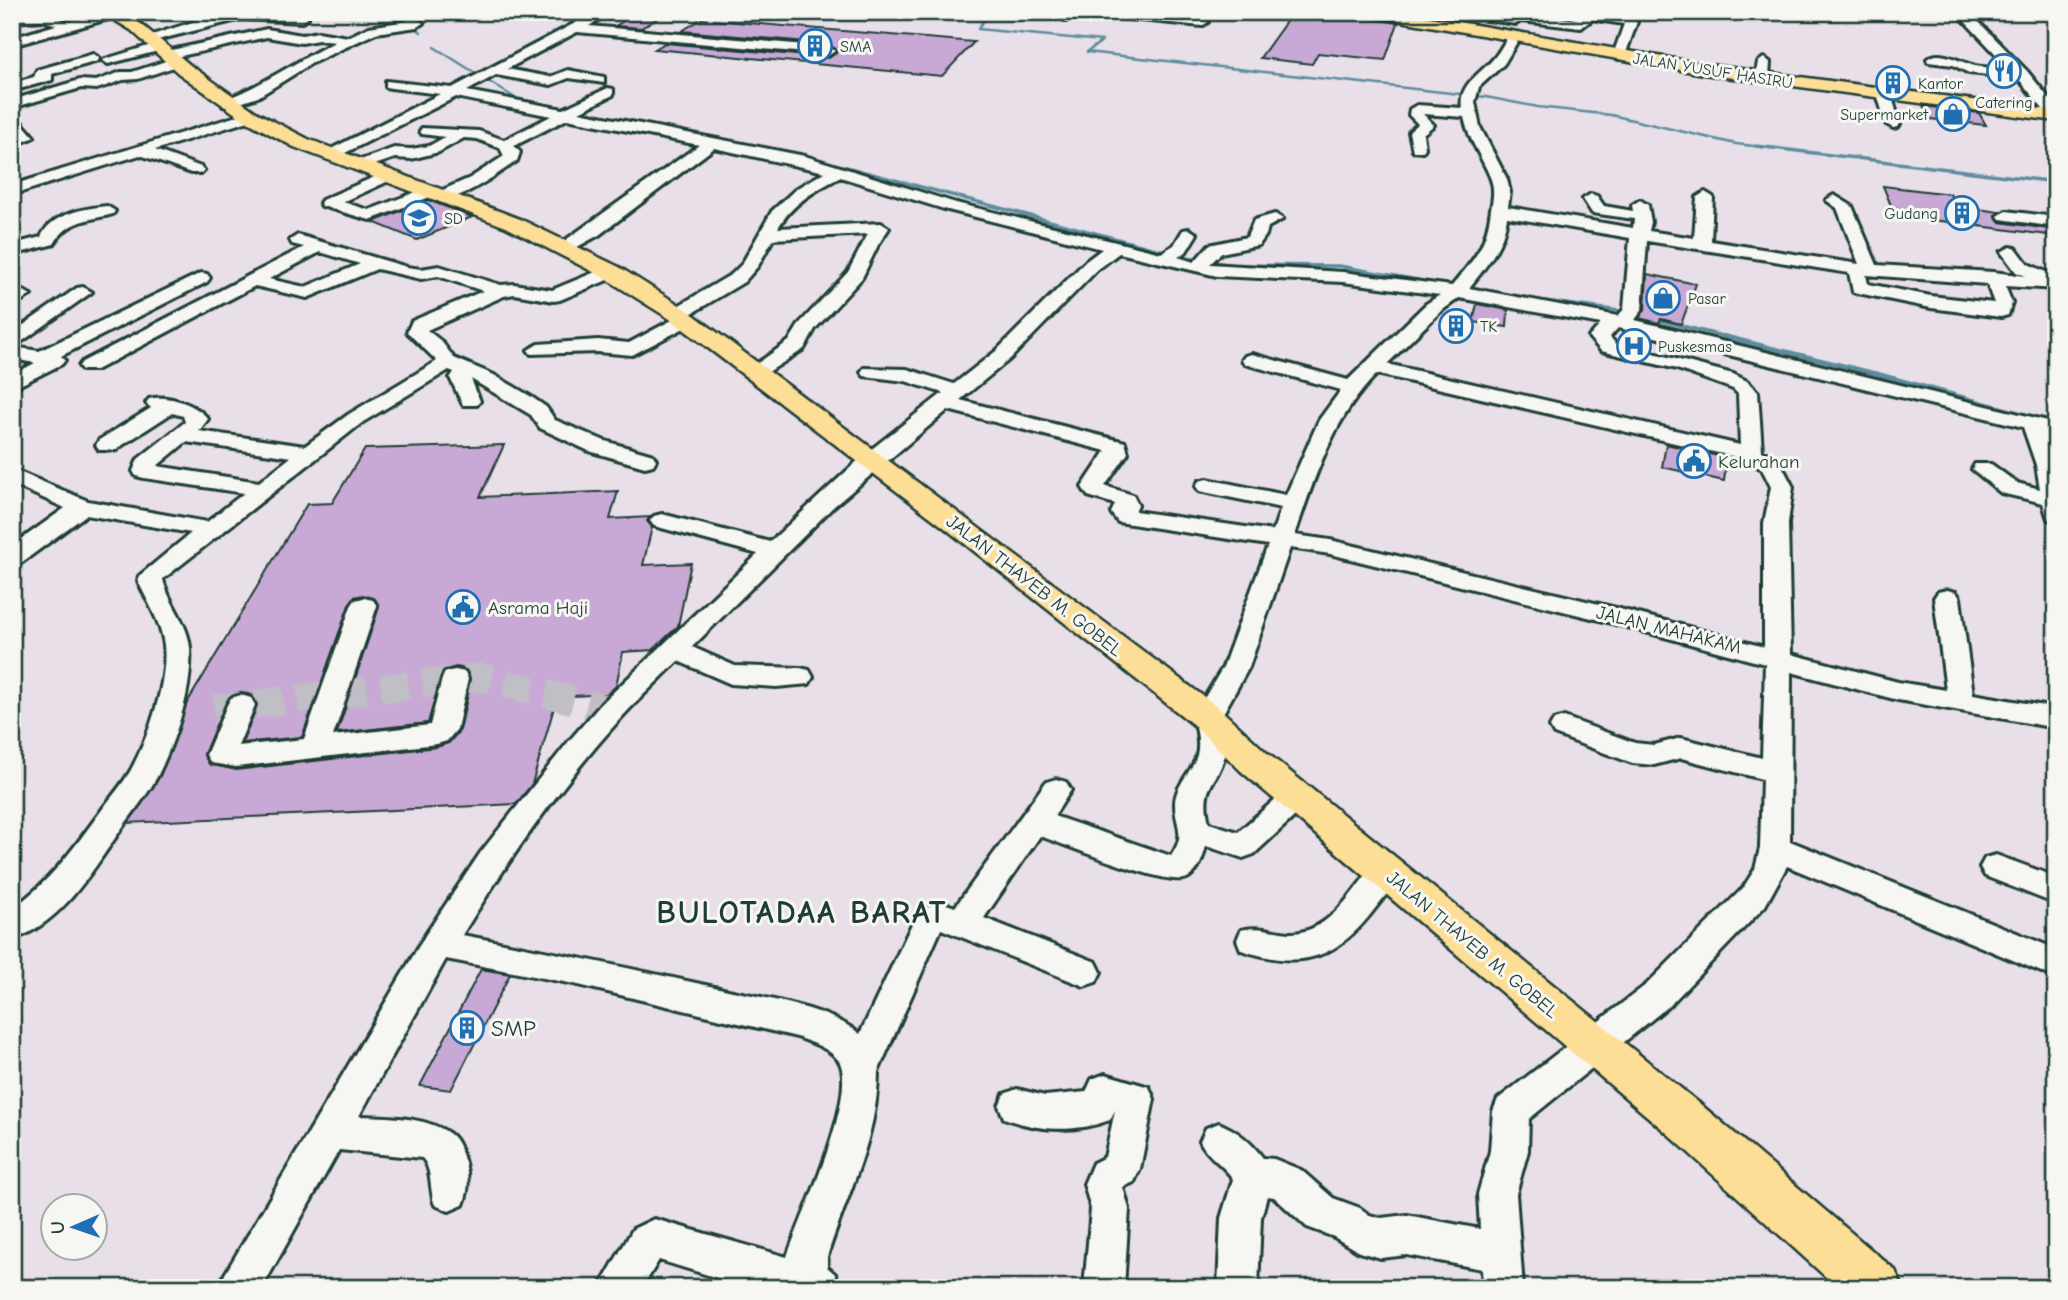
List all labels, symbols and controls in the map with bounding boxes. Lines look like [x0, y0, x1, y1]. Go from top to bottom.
building icon: SMA [796, 27, 834, 65]
place label: SMA [840, 38, 872, 56]
street label: JALAN YUSUF HASIRU [1632, 49, 1794, 92]
restaurant icon: Catering [1985, 52, 2023, 90]
building icon: Kantor [1874, 64, 1912, 102]
place label: Kantor [1918, 75, 1964, 93]
place label: Catering [1975, 94, 2033, 112]
shop icon: Supermarket [1934, 95, 1972, 133]
place label: Supermarket [1840, 106, 1928, 124]
building icon: Gudang [1943, 194, 1981, 232]
school or university icon: SD [400, 199, 438, 237]
place label: Gudang [1884, 205, 1938, 223]
place label: SD [444, 210, 463, 228]
shop icon: Pasar [1644, 279, 1682, 317]
place label: Pasar [1688, 290, 1726, 308]
building icon: TK [1437, 307, 1475, 345]
place label: TK [1480, 318, 1497, 336]
hospital icon: Puskesmas [1615, 327, 1653, 365]
place label: Puskesmas [1658, 338, 1732, 356]
public building icon: Kelurahan [1675, 442, 1713, 480]
place label: Kelurahan [1718, 451, 1800, 473]
street label: JALAN THAYEB M. GOBEL [942, 510, 1127, 662]
public building icon: Asrama Haji [444, 588, 482, 626]
place label: Asrama Haji [488, 597, 588, 619]
street label: JALAN MAHAKAM [1594, 601, 1744, 659]
street label: JALAN THAYEB M. GOBEL [1382, 867, 1563, 1023]
district label: BULOTADAA BARAT [656, 894, 948, 931]
building icon: SMP [448, 1009, 486, 1047]
place label: SMP [491, 1015, 536, 1042]
north arrow [38, 1192, 108, 1262]
text: U [47, 1221, 69, 1234]

